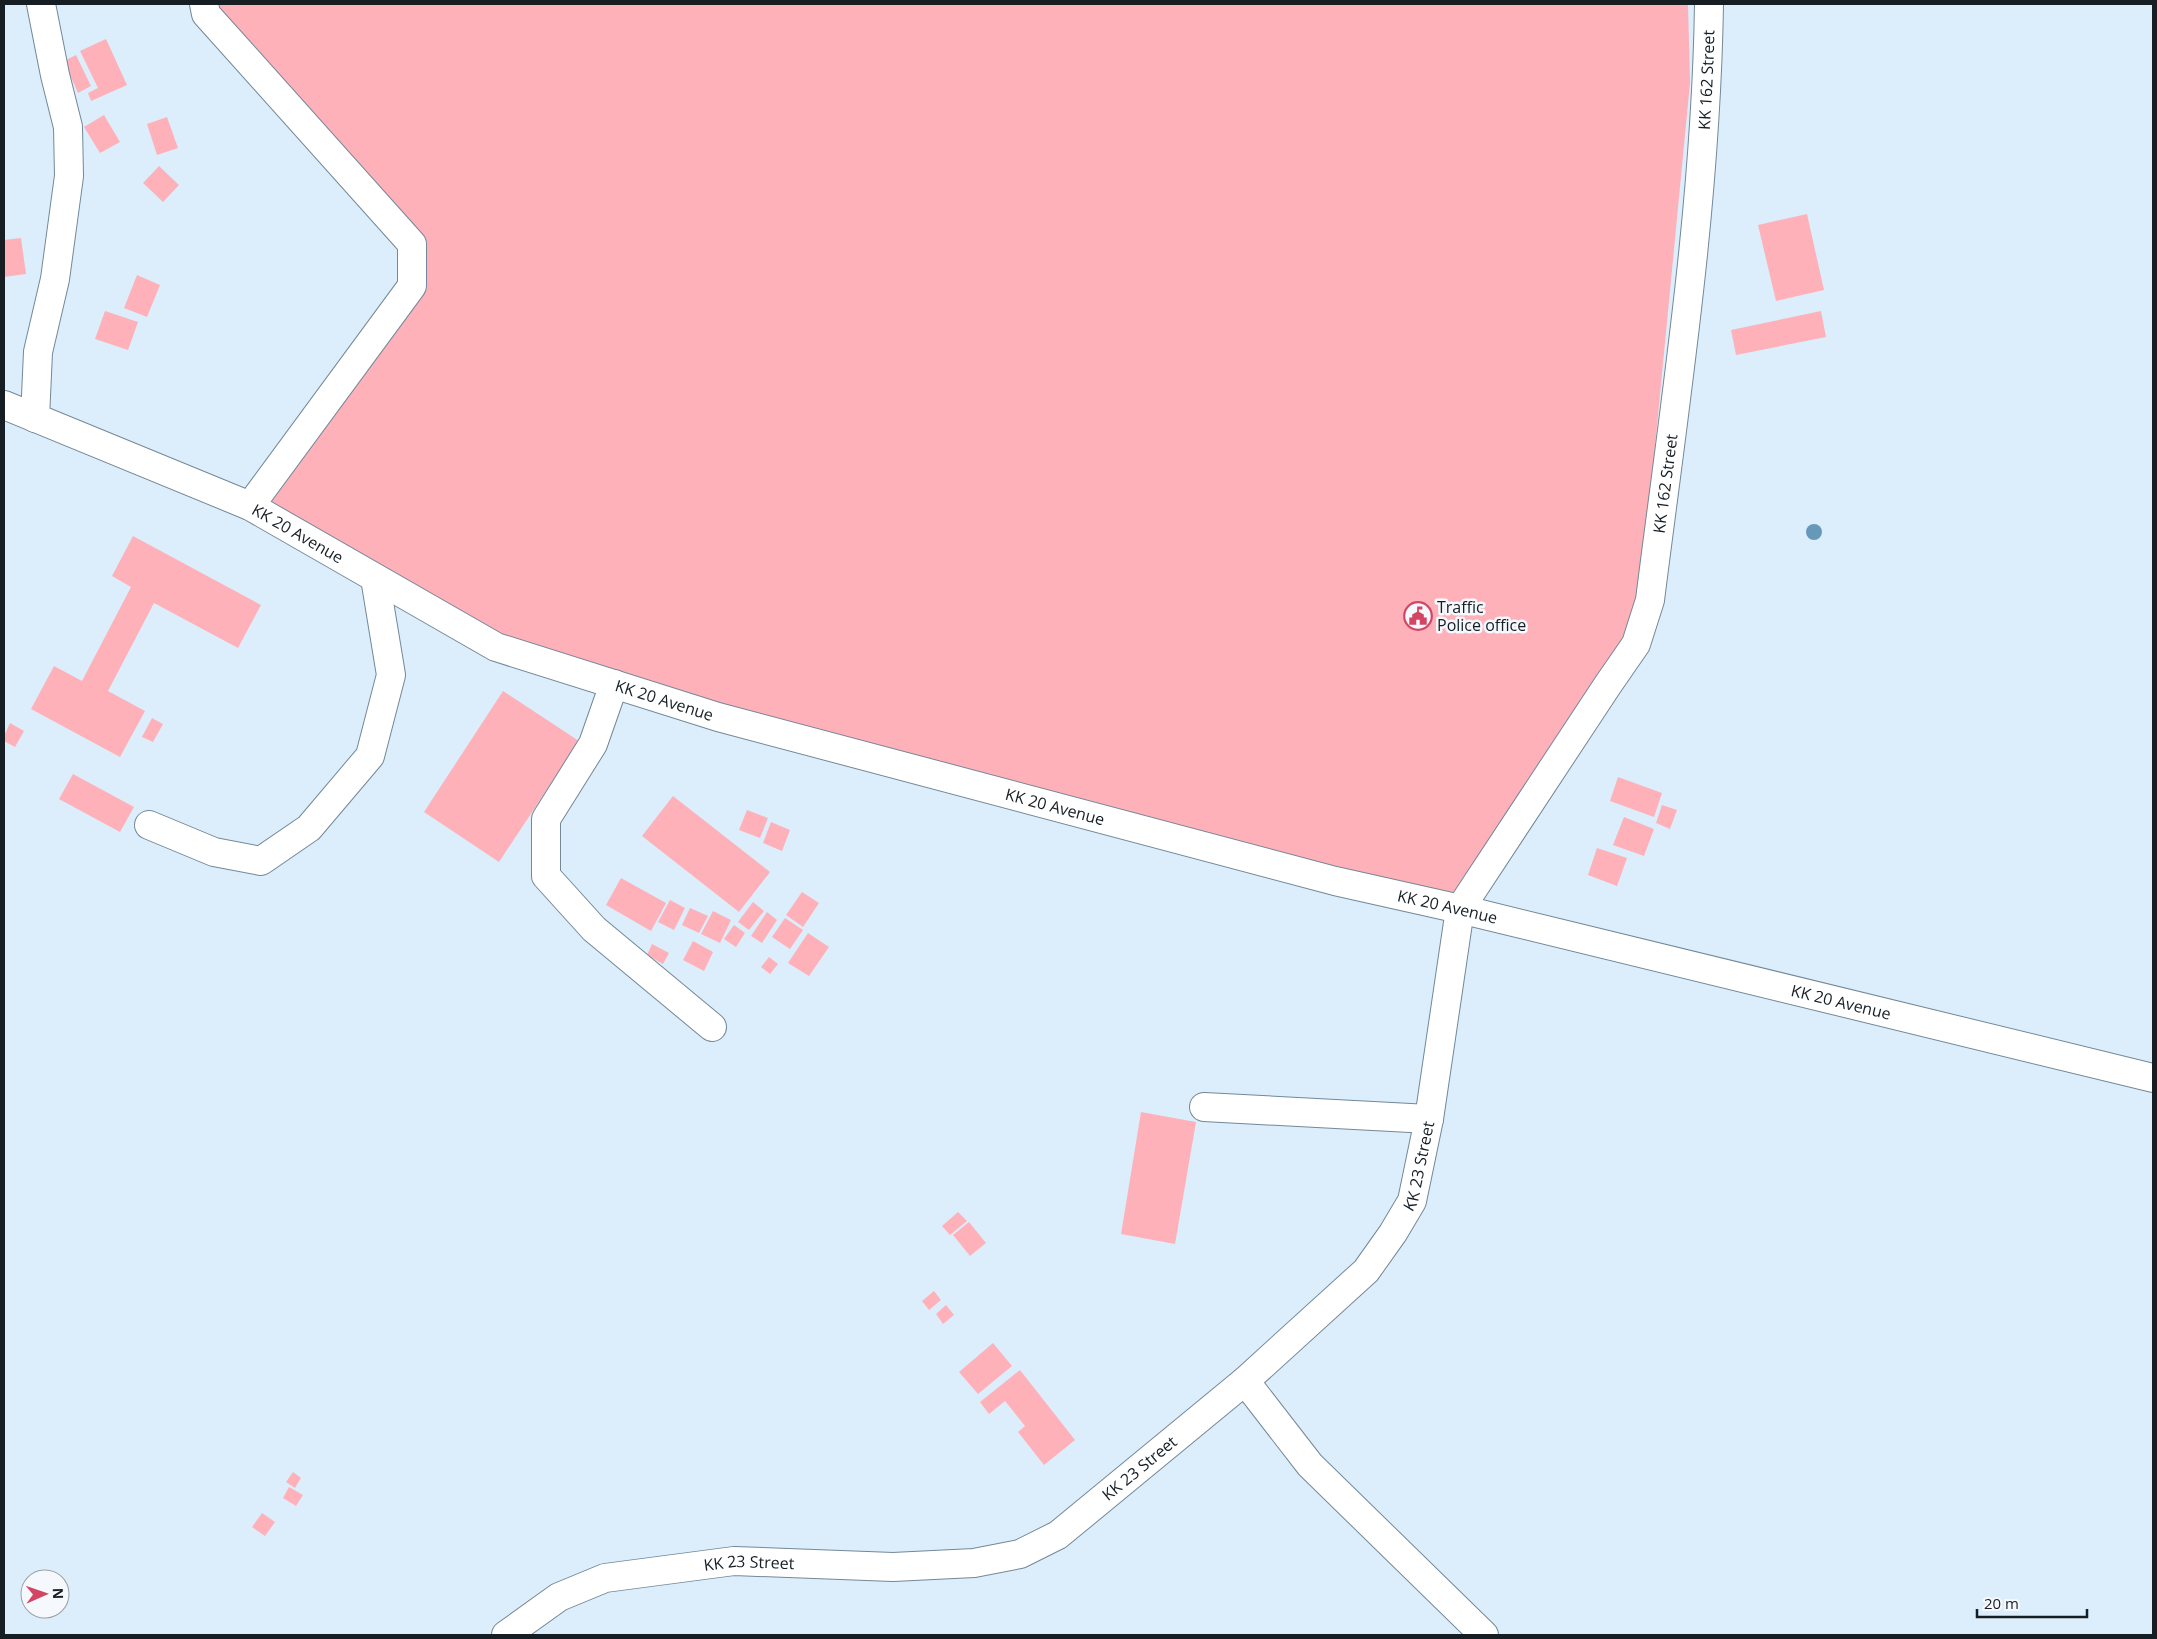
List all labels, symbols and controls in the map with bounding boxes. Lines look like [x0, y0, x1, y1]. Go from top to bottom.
street label: KK 162 Street [1693, 29, 1719, 130]
street label: KK 162 Street [1648, 432, 1683, 535]
street label: KK 20 Avenue [248, 498, 347, 568]
place label: Traffic Police office [1437, 596, 1526, 636]
public building icon: Traffic Police office [1403, 601, 1433, 631]
street label: KK 20 Avenue [612, 674, 716, 726]
street label: KK 20 Avenue [1003, 783, 1107, 830]
street label: KK 20 Avenue [1395, 884, 1500, 929]
street label: KK 20 Avenue [1789, 979, 1893, 1025]
street label: KK 23 Street [1398, 1119, 1439, 1215]
street label: KK 23 Street [1097, 1430, 1182, 1505]
street label: KK 23 Street [702, 1550, 795, 1576]
north arrow [20, 1569, 70, 1619]
scale bar [1977, 1586, 2087, 1618]
text: N [49, 1588, 68, 1600]
text: 20 m [1984, 1593, 2019, 1613]

